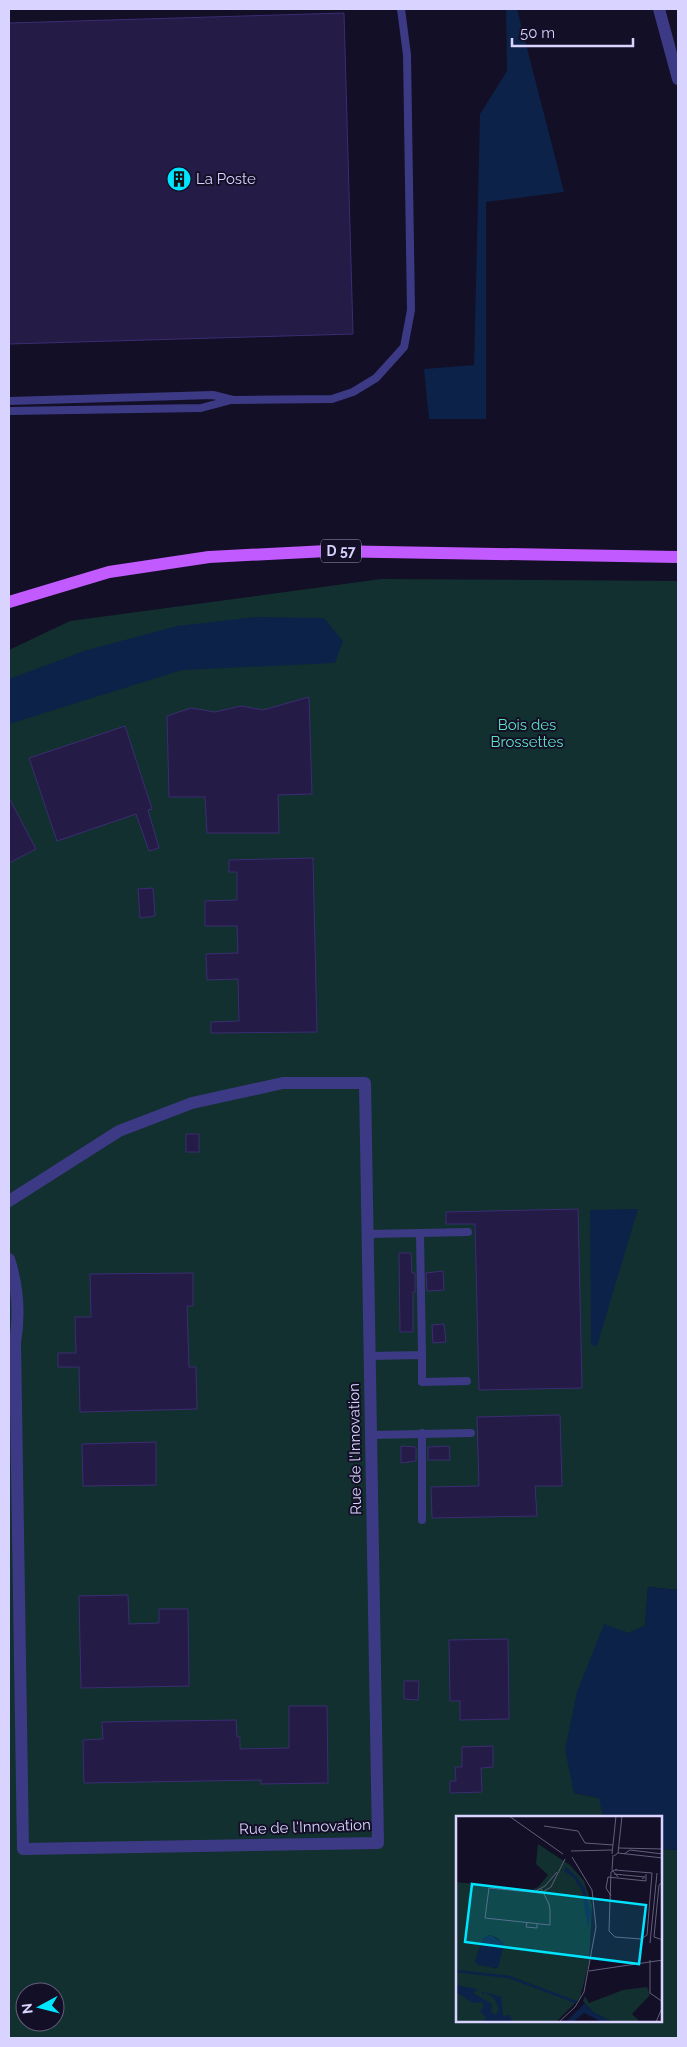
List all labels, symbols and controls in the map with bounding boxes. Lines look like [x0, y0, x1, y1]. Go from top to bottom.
scale bar [512, 15, 633, 47]
text: 50 m [520, 24, 555, 42]
building icon: La Poste [166, 166, 192, 192]
place label: La Poste [196, 170, 256, 188]
road number: D 57 [321, 540, 361, 562]
park label: Bois des Brossettes [490, 716, 564, 751]
street label: Rue de l'Innovation [345, 1383, 365, 1515]
street label: Rue de l'Innovation [239, 1816, 371, 1838]
inset map [456, 1816, 662, 2022]
north arrow [15, 1982, 65, 2032]
text: N [19, 2002, 36, 2015]

